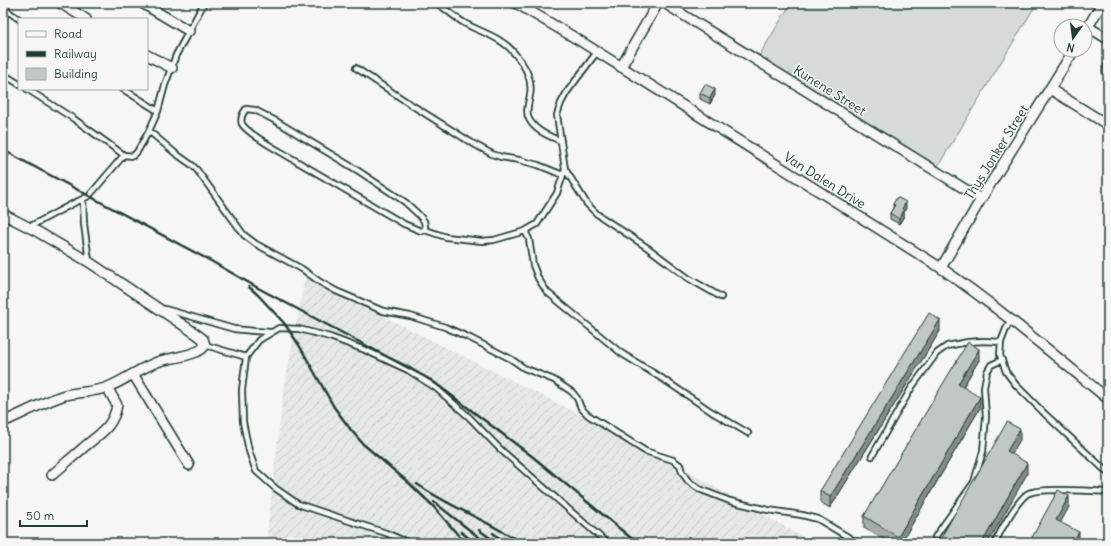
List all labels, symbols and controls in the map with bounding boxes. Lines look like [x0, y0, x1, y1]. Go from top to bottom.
legend [18, 18, 148, 90]
north arrow [1053, 18, 1093, 58]
text: Road [54, 26, 82, 41]
text: N [1065, 40, 1076, 55]
text: Railway [54, 46, 97, 61]
street label: Kunene Street [790, 61, 870, 120]
text: Building [54, 66, 98, 81]
street label: Thys Jonker Street [960, 101, 1033, 203]
street label: Van Dalen Drive [781, 148, 869, 212]
scale bar [20, 502, 87, 528]
text: 50 m [26, 508, 55, 523]

